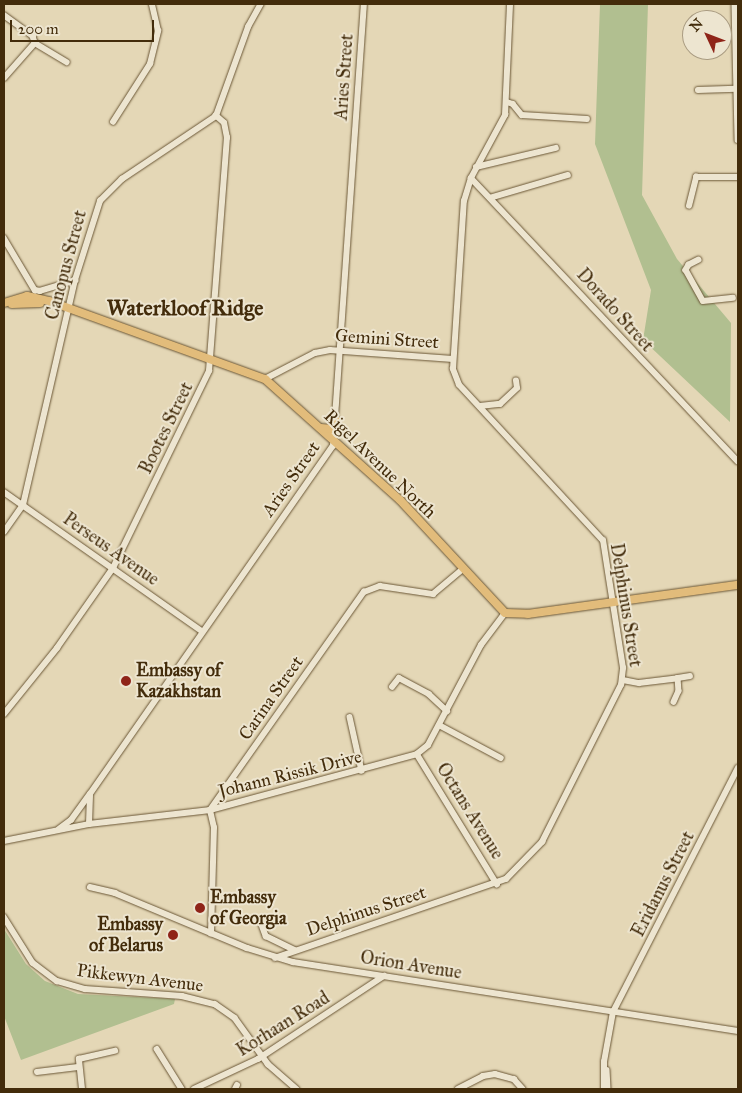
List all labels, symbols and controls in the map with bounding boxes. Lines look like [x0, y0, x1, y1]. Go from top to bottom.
scale bar [12, 10, 156, 42]
north arrow [682, 10, 732, 60]
text: N [686, 15, 707, 35]
text: 200 m [18, 20, 59, 38]
street label: Aries Street [330, 33, 358, 121]
street label: Canopus Street [41, 208, 91, 322]
street label: Dorado Street [572, 264, 658, 356]
district label: Waterkloof Ridge [107, 295, 263, 321]
street label: Gemini Street [334, 325, 440, 353]
street label: Bootes Street [135, 379, 197, 477]
street label: Rigel Avenue North [319, 405, 441, 523]
street label: Aries Street [257, 437, 325, 521]
street label: Perseus Avenue [59, 508, 163, 590]
street label: Delphinus Street [606, 542, 646, 668]
street label: Carina Street [234, 652, 308, 744]
place label: Embassy of Kazakhstan [136, 660, 221, 702]
marker: Embassy of Kazakhstan [120, 675, 132, 687]
street label: Johann Rissik Drive [216, 746, 364, 802]
street label: Octans Avenue [432, 759, 508, 863]
street label: Eridanus Street [627, 828, 699, 940]
street label: Delphinus Street [303, 881, 429, 941]
place label: Embassy of Georgia [210, 887, 287, 930]
marker: Embassy of Georgia [194, 902, 206, 914]
place label: Embassy of Belarus [89, 914, 163, 956]
marker: Embassy of Belarus [167, 929, 179, 941]
street label: Orion Avenue [359, 946, 463, 984]
street label: Pikkewyn Avenue [76, 960, 204, 996]
street label: Korhaan Road [233, 987, 333, 1061]

